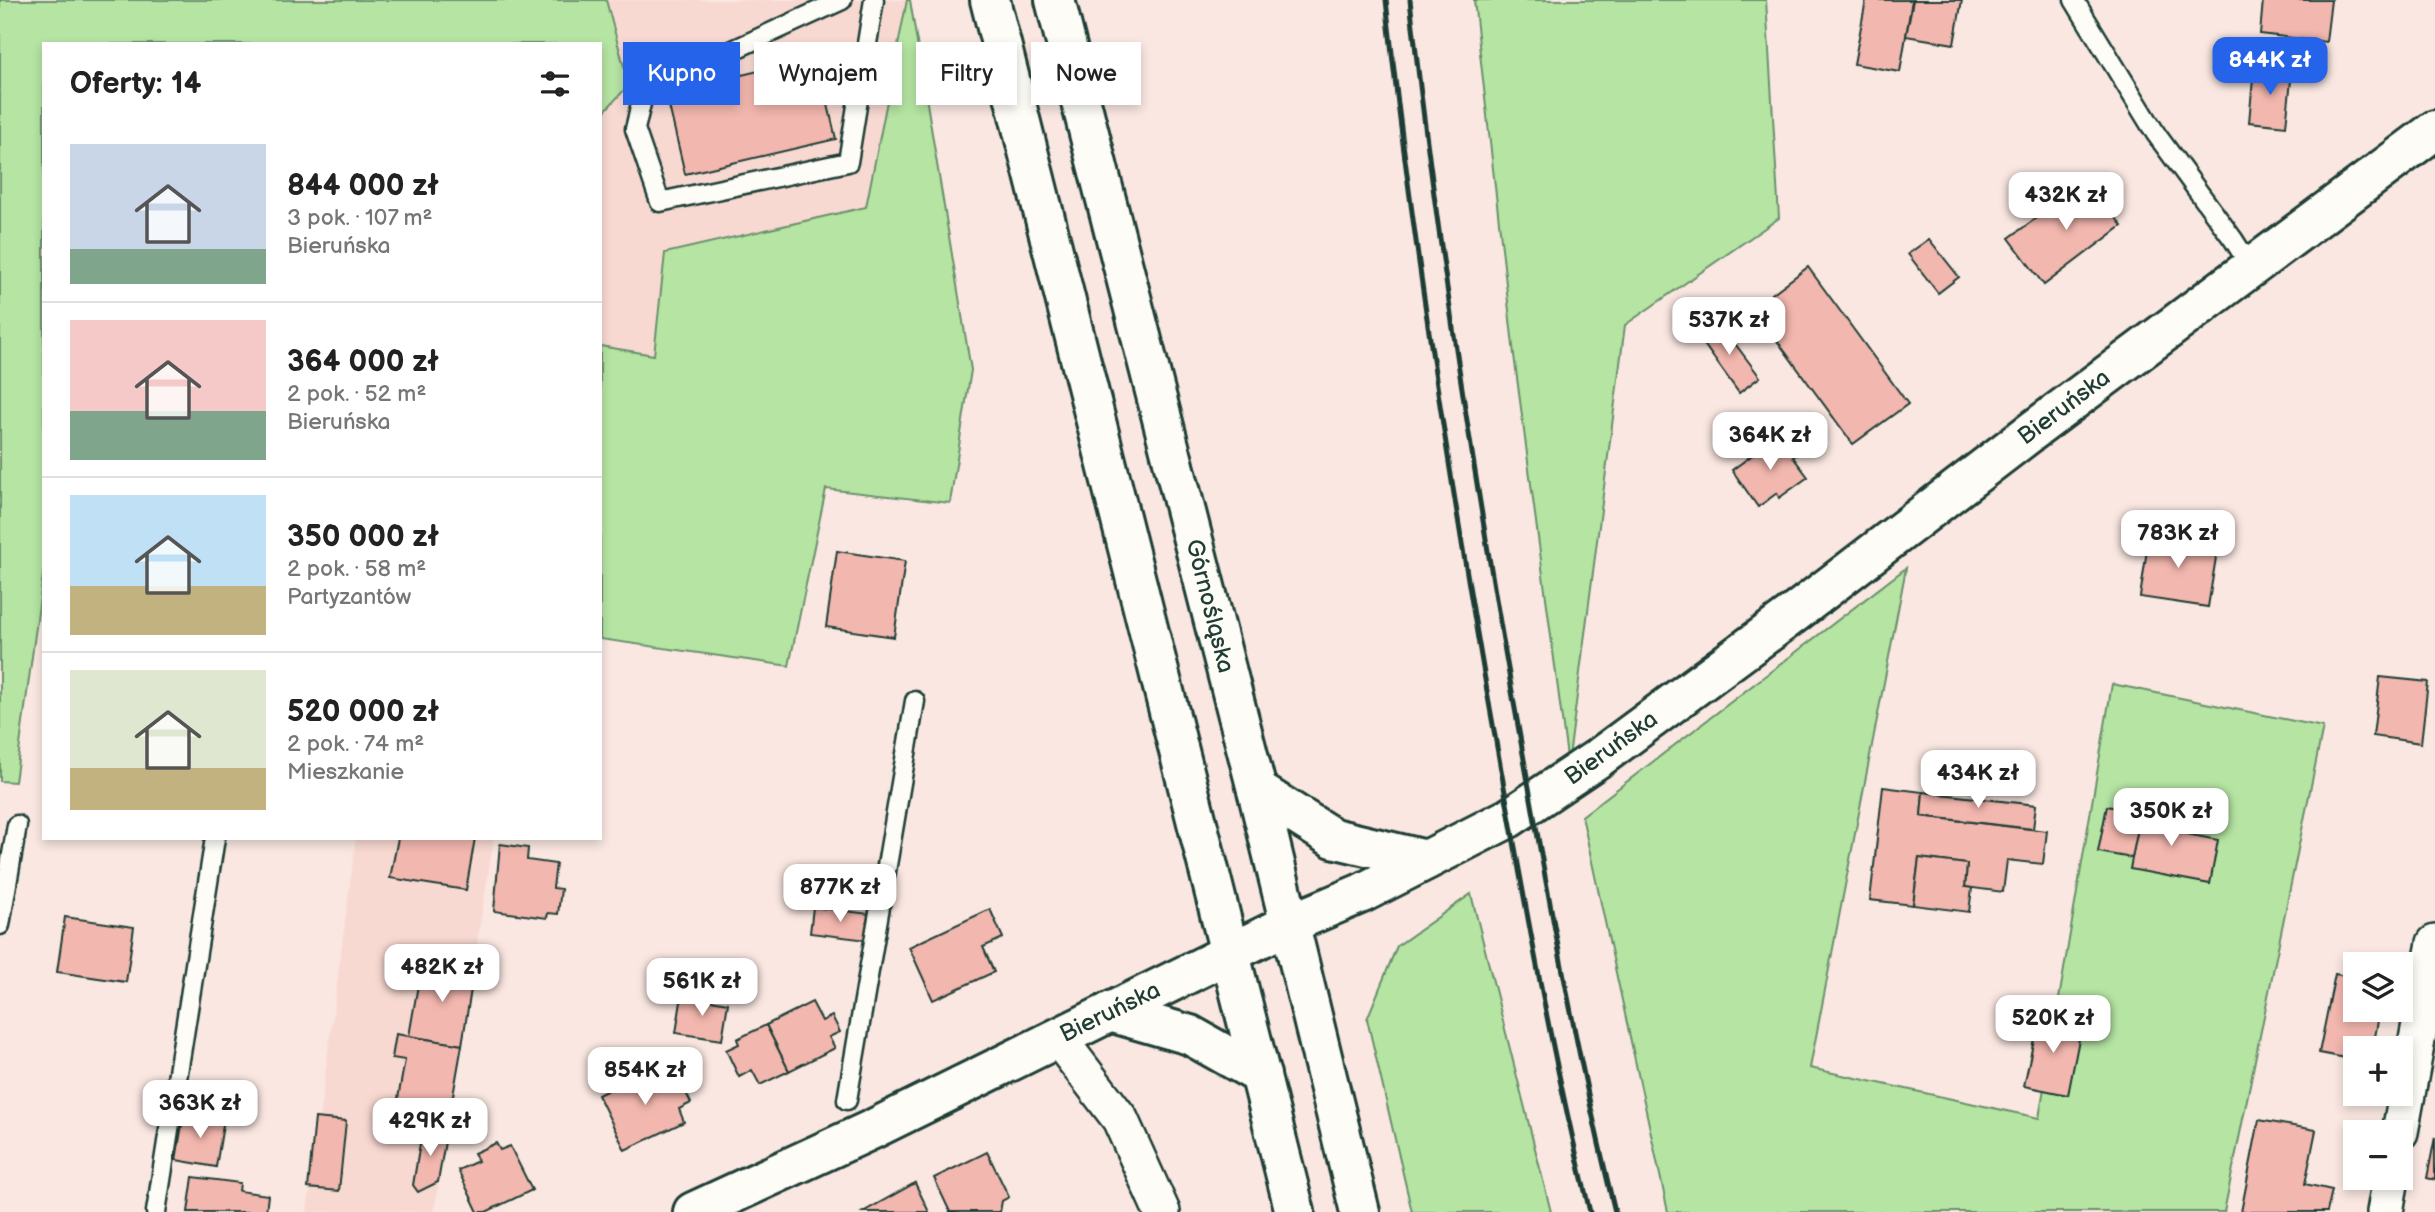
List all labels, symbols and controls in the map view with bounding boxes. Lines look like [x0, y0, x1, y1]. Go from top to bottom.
pin: 844K zł [2205, 38, 2335, 97]
chip: Kupno [623, 42, 740, 105]
chip: Wynajem [754, 42, 902, 105]
chip: Filtry [916, 42, 1017, 105]
chip: Nowe [1031, 42, 1141, 105]
text: 844K zł [2229, 46, 2311, 74]
icon: filters [536, 65, 574, 103]
text: Oferty: 14 [70, 66, 201, 102]
text: 844 000 zł [287, 168, 439, 204]
icon: home [126, 172, 210, 256]
pin: 432K zł [2001, 173, 2131, 232]
text: 432K zł [2025, 181, 2107, 209]
text: 3 pok. · 107 m² [287, 204, 432, 232]
text: Bieruńska [287, 232, 391, 260]
pin: 537K zł [1664, 298, 1794, 357]
text: 537K zł [1688, 306, 1770, 334]
text: 364 000 zł [287, 344, 439, 380]
icon: home [126, 348, 210, 432]
street label: Bieruńska [2012, 363, 2116, 451]
text: 2 pok. · 52 m² [287, 380, 426, 408]
text: Bieruńska [287, 408, 391, 436]
pin: 364K zł [1705, 412, 1835, 472]
text: 364K zł [1729, 421, 1811, 449]
pin: 783K zł [2113, 510, 2243, 570]
text: 350 000 zł [287, 519, 439, 555]
text: 783K zł [2137, 519, 2219, 547]
icon: home [126, 523, 210, 607]
street label: Górnośląska [1179, 536, 1241, 676]
text: 2 pok. · 58 m² [287, 555, 426, 583]
text: Partyzantów [287, 583, 411, 611]
text: 520 000 zł [287, 694, 439, 730]
icon: home [126, 698, 210, 782]
street label: Bieruńska [1559, 704, 1663, 792]
text: 2 pok. · 74 m² [287, 730, 424, 758]
pin: 434K zł [1913, 750, 2043, 810]
text: Mieszkanie [287, 758, 404, 786]
text: 434K zł [1937, 759, 2019, 787]
pin: 350K zł [2106, 788, 2236, 848]
text: 350K zł [2129, 797, 2213, 825]
pin: 877K zł [775, 864, 905, 924]
text: 877K zł [799, 873, 881, 901]
pin: 482K zł [377, 944, 507, 1004]
map controls [2343, 952, 2413, 1190]
button: layers [2343, 952, 2413, 1022]
text: 482K zł [400, 953, 484, 981]
pin: 561K zł [637, 958, 767, 1018]
text: 561K zł [663, 967, 741, 995]
street label: Bieruńska [1055, 975, 1165, 1049]
pin: 520K zł [1988, 996, 2118, 1055]
text: 520K zł [2012, 1004, 2094, 1032]
button: + [2343, 1036, 2413, 1106]
pin: 854K zł [580, 1048, 710, 1107]
text: 854K zł [604, 1056, 686, 1084]
pin: 363K zł [135, 1080, 265, 1140]
text: 363K zł [159, 1089, 241, 1117]
pin: 429K zł [365, 1098, 495, 1158]
text: 429K zł [389, 1107, 471, 1135]
button: − [2343, 1120, 2413, 1190]

